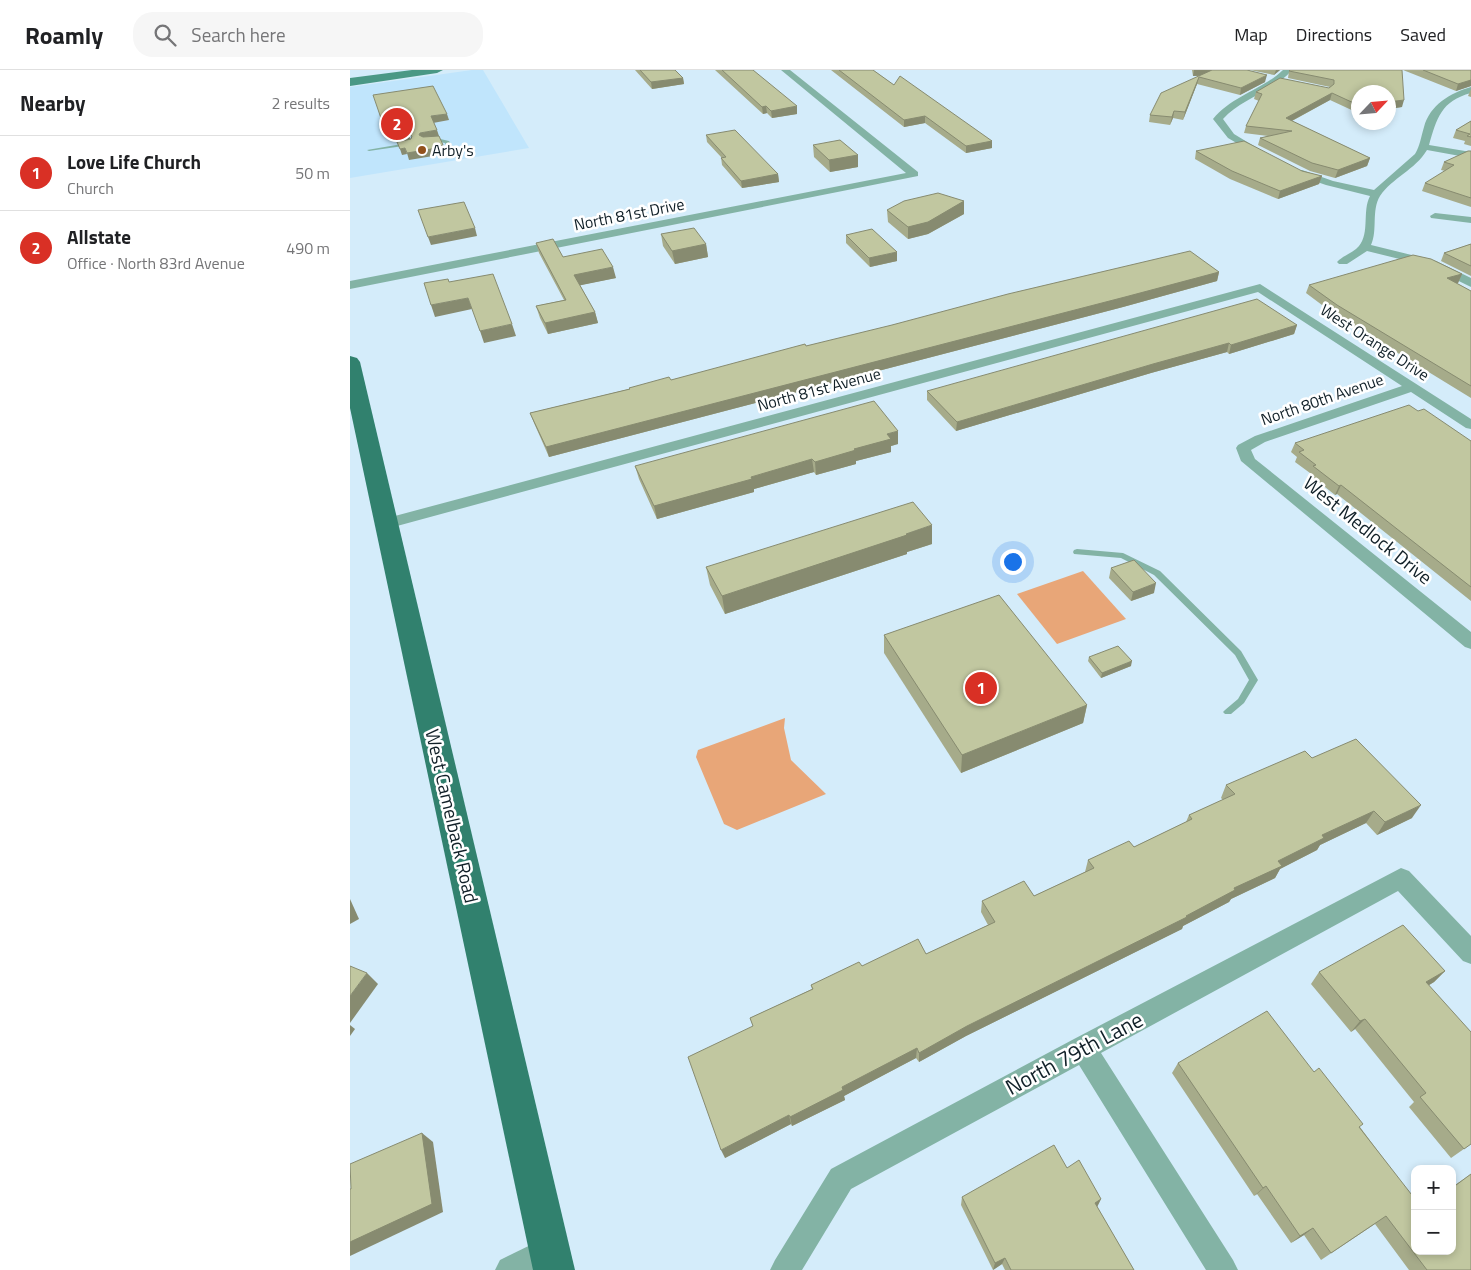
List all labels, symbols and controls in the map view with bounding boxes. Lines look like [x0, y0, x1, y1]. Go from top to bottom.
search box [133, 12, 483, 57]
text: Roamly [25, 17, 103, 53]
text: Search here [191, 20, 286, 49]
icon: search [151, 21, 179, 49]
text: Map [1234, 21, 1268, 48]
text: Directions [1296, 21, 1372, 48]
text: Saved [1400, 21, 1446, 48]
north arrow [1351, 85, 1396, 130]
text: Nearby [20, 87, 85, 119]
text: 2 results [271, 91, 330, 115]
pin: 2 [381, 105, 413, 143]
place label: Arby's [432, 138, 474, 162]
marker: Arby's [416, 144, 428, 156]
text: Love Life Church [67, 147, 201, 176]
text: 1 [32, 161, 40, 185]
text: 50 m [295, 161, 330, 185]
text: Church [67, 176, 114, 200]
street label: North 81st Drive [572, 192, 686, 236]
text: Allstate [67, 222, 131, 251]
text: 2 [32, 236, 40, 260]
text: 490 m [286, 236, 330, 260]
text: Office · North 83rd Avenue [67, 251, 245, 275]
street label: West Orange Drive [1316, 298, 1434, 386]
street label: North 81st Avenue [755, 361, 883, 417]
street label: North 80th Avenue [1258, 367, 1386, 431]
street label: West Medlock Drive [1297, 468, 1439, 591]
your location [1000, 549, 1026, 575]
pin: 1 [965, 669, 997, 707]
street label: West Camelback Road [418, 726, 487, 906]
street label: North 79th Lane [999, 1002, 1149, 1104]
map controls [1411, 1165, 1456, 1255]
button: + [1411, 1165, 1456, 1210]
button: − [1411, 1210, 1456, 1255]

